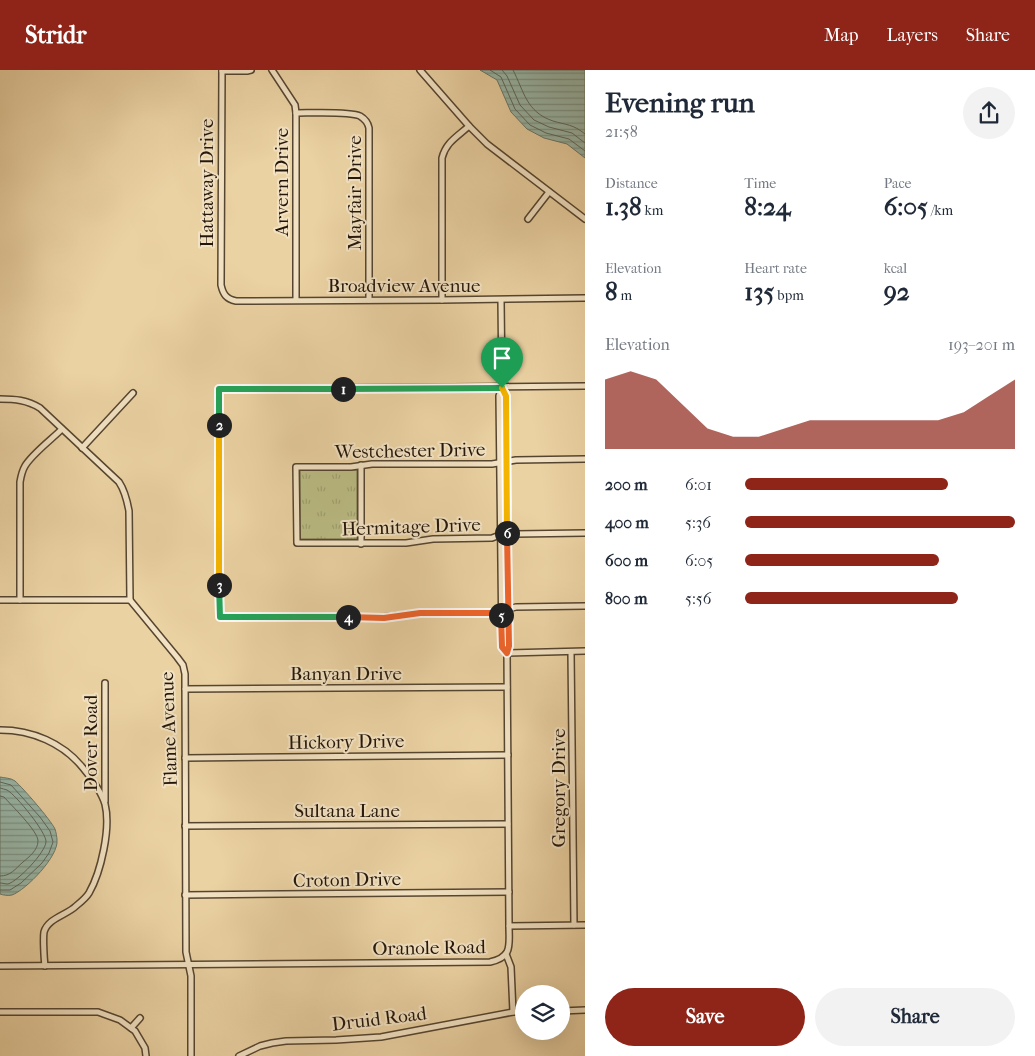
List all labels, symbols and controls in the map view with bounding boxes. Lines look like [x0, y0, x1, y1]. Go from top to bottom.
text: Stridr [25, 21, 86, 49]
text: Map [824, 25, 858, 46]
text: Layers [886, 25, 938, 46]
text: Share [966, 25, 1010, 46]
text: Evening run [605, 86, 755, 119]
button: share [963, 87, 1015, 139]
street label: Hattaway Drive [196, 119, 218, 247]
text: 21:58 [605, 122, 638, 141]
street label: Arvern Drive [271, 128, 293, 237]
street label: Mayfair Drive [344, 135, 366, 251]
text: Distance [605, 175, 658, 192]
text: Time [744, 175, 776, 192]
text: Pace [884, 175, 912, 192]
text: 1.38 [605, 192, 642, 221]
text: 8:24 [744, 192, 791, 221]
text: 6:05 [884, 192, 928, 221]
text: km [642, 202, 663, 219]
text: /km [928, 202, 953, 219]
text: Elevation [605, 260, 662, 277]
text: Heart rate [744, 260, 807, 277]
text: kcal [884, 260, 907, 277]
street label: Broadview Avenue [328, 275, 480, 297]
text: 8 [605, 277, 618, 306]
text: 135 [744, 277, 774, 306]
text: 92 [884, 277, 910, 306]
text: m [618, 287, 632, 304]
text: bpm [774, 287, 804, 304]
text: Elevation [605, 335, 670, 354]
text: 193–201 m [948, 335, 1015, 354]
pin [481, 337, 523, 388]
icon: arrive [488, 344, 516, 372]
pin: 1 [330, 376, 356, 402]
text: 1 [341, 381, 346, 398]
pin: 2 [206, 412, 232, 438]
text: 2 [216, 417, 223, 434]
street label: Westchester Drive [334, 439, 486, 463]
text: 200 m [605, 475, 648, 494]
text: 6:01 [685, 475, 712, 494]
text: 400 m [605, 513, 649, 532]
text: 5:36 [685, 513, 711, 532]
street label: Hermitage Drive [341, 514, 481, 540]
pin: 6 [494, 520, 520, 546]
text: 6 [504, 525, 511, 542]
text: 600 m [605, 551, 648, 570]
text: 6:05 [685, 551, 713, 570]
pin: 3 [206, 572, 232, 598]
text: 3 [217, 577, 222, 594]
text: 800 m [605, 589, 647, 608]
text: 5:56 [685, 589, 711, 608]
pin: 5 [488, 602, 514, 628]
pin: 4 [336, 604, 360, 630]
text: 5 [498, 607, 505, 624]
text: 4 [344, 609, 353, 626]
street label: Banyan Drive [290, 663, 402, 685]
street label: Flame Avenue [156, 671, 182, 787]
street label: Dover Road [80, 694, 102, 791]
street label: Gregory Drive [548, 728, 570, 848]
street label: Hickory Drive [288, 730, 404, 754]
street label: Sultana Lane [294, 800, 400, 822]
street label: Croton Drive [293, 868, 401, 892]
street label: Oranole Road [372, 936, 486, 960]
map controls [515, 985, 570, 1040]
button: layers [515, 985, 570, 1040]
button: Save [605, 988, 805, 1046]
button: Share [815, 988, 1015, 1046]
street label: Druid Road [330, 1002, 429, 1036]

